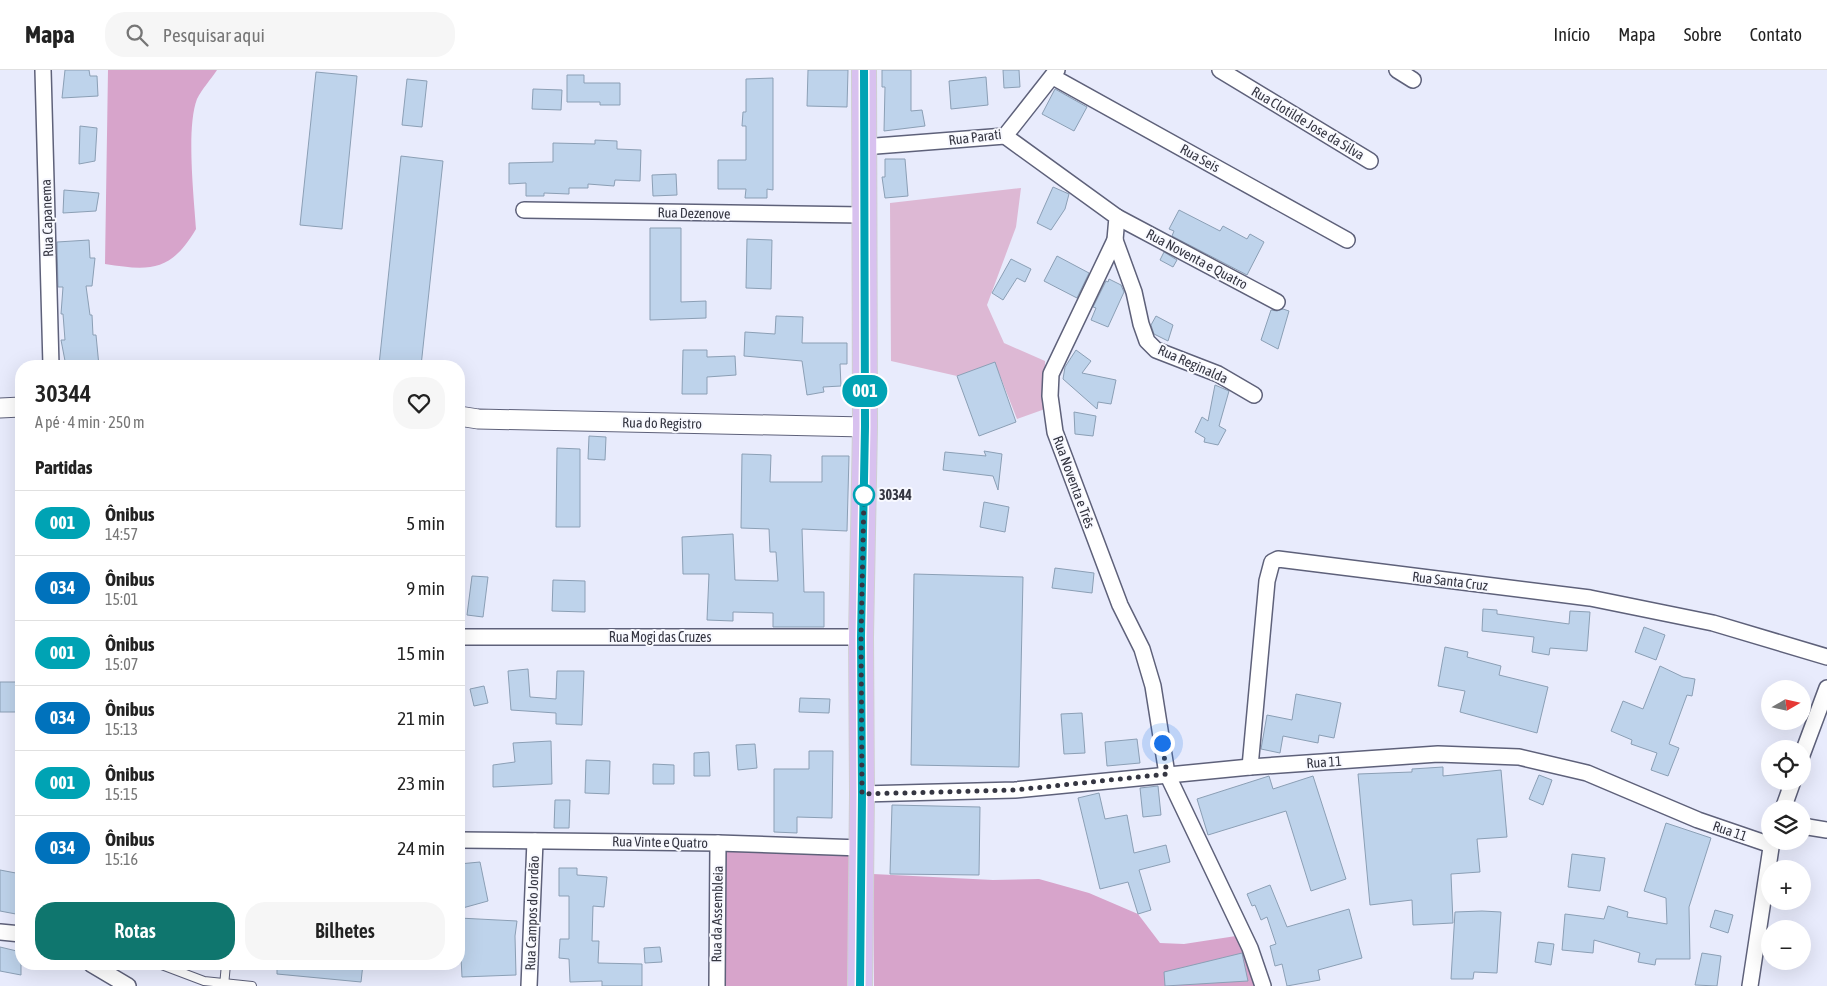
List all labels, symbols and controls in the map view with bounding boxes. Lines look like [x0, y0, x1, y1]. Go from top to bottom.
search box [105, 12, 455, 57]
text: Mapa [25, 21, 75, 48]
icon: search [123, 21, 151, 49]
text: Pesquisar aqui [163, 24, 265, 46]
text: Início [1554, 24, 1590, 45]
text: Mapa [1618, 24, 1656, 45]
text: Sobre [1684, 24, 1722, 45]
text: Contato [1750, 24, 1802, 45]
street label: Rua Clotilde Jose da Silva [1249, 83, 1367, 163]
street label: Rua Parati [948, 126, 1002, 148]
street label: Rua Seis [1177, 141, 1223, 175]
street label: Rua Capanema [38, 179, 56, 257]
street label: Rua Dezenove [657, 204, 731, 222]
street label: Rua Noventa e Quatro [1144, 226, 1250, 292]
street label: Rua Reginalda [1156, 341, 1230, 387]
line badge: 001 [836, 375, 894, 407]
button: heart [393, 377, 445, 429]
text: 30344 [35, 380, 91, 407]
text: 001 [852, 380, 878, 401]
text: A pé · 4 min · 250 m [35, 413, 144, 431]
street label: Rua do Registro [622, 414, 702, 432]
street label: Rua Noventa e Três [1050, 434, 1098, 530]
text: Partidas [35, 456, 93, 478]
marker: 30344 [853, 484, 875, 506]
place label: 30344 [879, 487, 912, 503]
text: Ônibus [105, 503, 155, 525]
text: 001 [50, 512, 75, 533]
text: 5 min [406, 512, 445, 534]
text: 14:57 [105, 525, 138, 543]
text: Ônibus [105, 568, 155, 590]
street label: Rua Santa Cruz [1411, 568, 1489, 594]
text: 034 [50, 577, 75, 598]
text: 9 min [406, 577, 445, 599]
text: 15:01 [105, 590, 138, 608]
street label: Rua Mogi das Cruzes [609, 629, 711, 645]
text: Ônibus [105, 633, 155, 655]
text: 001 [50, 642, 75, 663]
text: 15 min [397, 642, 445, 664]
text: 15:07 [105, 655, 138, 673]
north arrow [1761, 680, 1811, 730]
map controls [1761, 680, 1811, 970]
text: Ônibus [105, 698, 155, 720]
text: 034 [50, 707, 75, 728]
text: 21 min [397, 707, 445, 729]
text: 15:13 [105, 720, 138, 738]
your location [1150, 731, 1175, 756]
button: locate [1761, 740, 1811, 790]
street label: Rua 11 [1306, 753, 1342, 771]
text: Ônibus [105, 763, 155, 785]
text: 001 [50, 772, 75, 793]
text: 23 min [397, 772, 445, 794]
text: 15:15 [105, 785, 138, 803]
button: layers [1761, 800, 1811, 850]
street label: Rua 11 [1711, 818, 1749, 844]
text: Ônibus [105, 828, 155, 850]
street label: Rua Vinte e Quatro [612, 833, 708, 851]
text: 034 [50, 837, 75, 858]
text: 24 min [397, 837, 445, 859]
text: 15:16 [105, 850, 138, 868]
street label: Rua Campos do Jordão [522, 855, 542, 971]
button: + [1761, 860, 1811, 910]
street label: Rua da Assembleia [708, 866, 726, 962]
button: Rotas [35, 902, 235, 960]
button: Bilhetes [245, 902, 445, 960]
button: − [1761, 920, 1811, 970]

